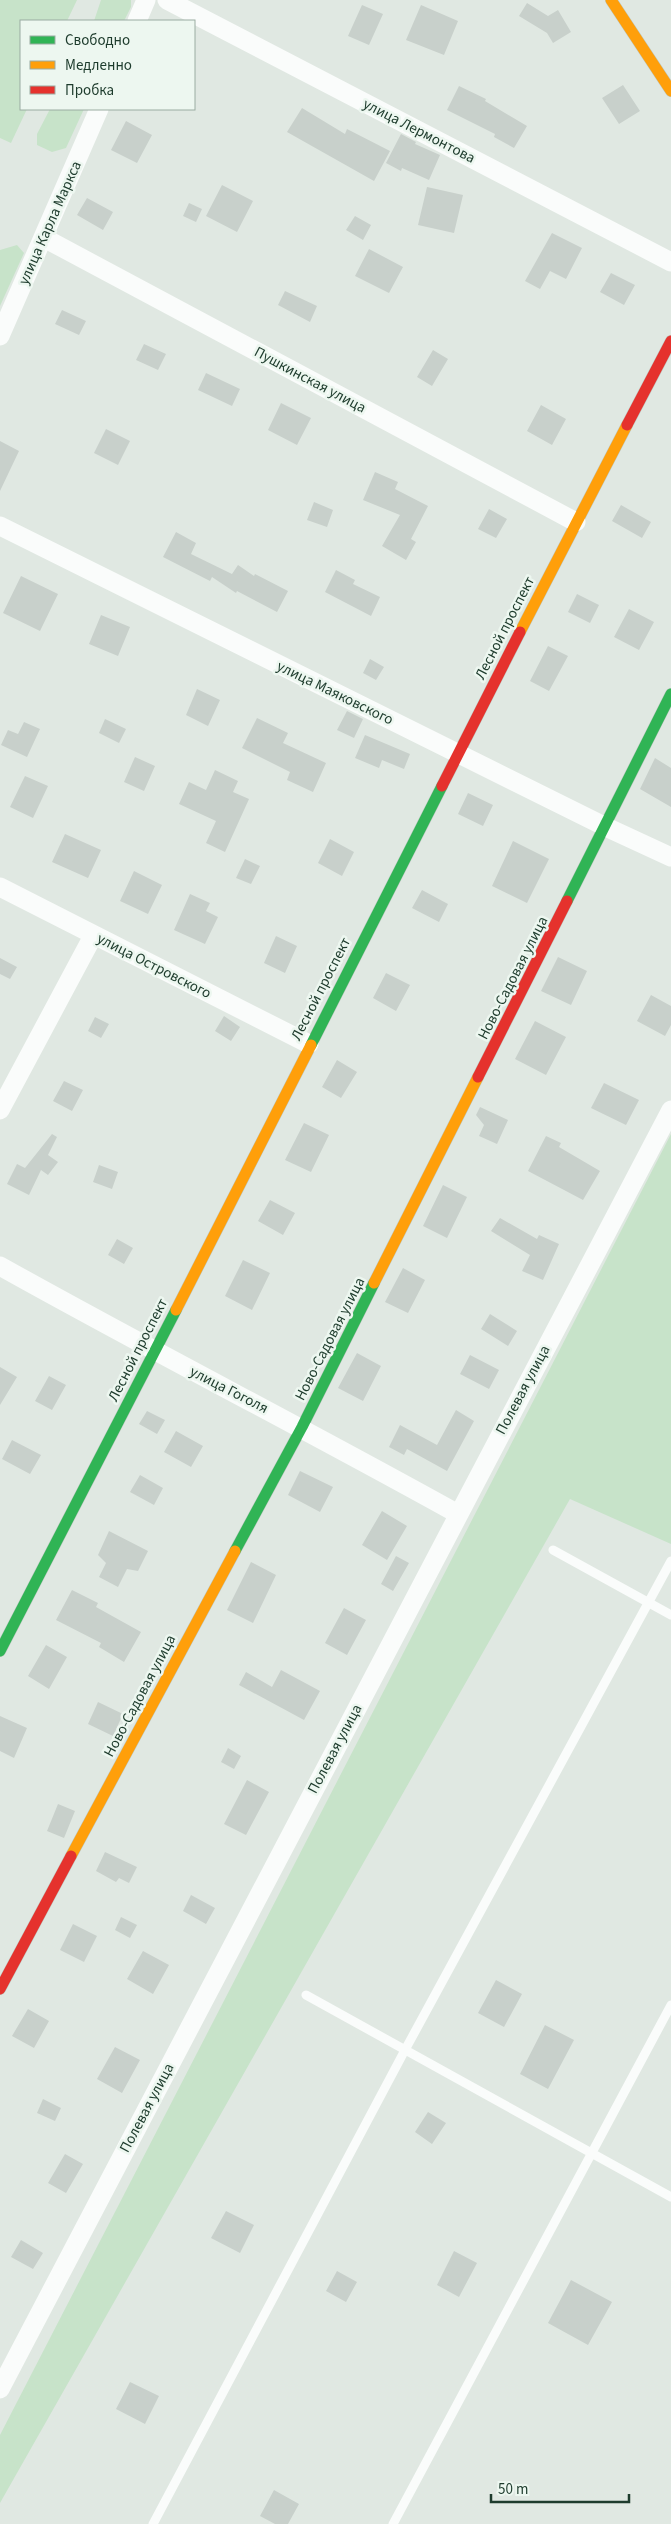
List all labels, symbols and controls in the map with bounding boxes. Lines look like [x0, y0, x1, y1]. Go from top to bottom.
legend [20, 20, 195, 110]
text: Свободно [65, 30, 130, 51]
text: Медленно [65, 55, 132, 76]
text: Пробка [65, 80, 114, 101]
street label: улица Лермонтова [359, 94, 479, 168]
street label: улица Карла Маркса [13, 158, 87, 288]
street label: Пушкинская улица [250, 342, 370, 418]
street label: Лесной проспект [470, 573, 540, 683]
street label: улица Маяковского [273, 656, 397, 730]
street label: Ново-Садовая улица [473, 913, 553, 1043]
street label: улица Островского [93, 928, 215, 1004]
street label: Лесной проспект [286, 934, 356, 1044]
street label: Ново-Садовая улица [290, 1274, 370, 1404]
street label: Лесной проспект [103, 1295, 173, 1405]
street label: Полевая улица [491, 1342, 555, 1438]
street label: улица Гоголя [186, 1361, 272, 1419]
street label: Ново-Садовая улица [99, 1631, 181, 1761]
street label: Полевая улица [303, 1701, 367, 1797]
street label: Полевая улица [115, 2060, 179, 2156]
scale bar [491, 2472, 628, 2504]
text: 50 m [498, 2479, 528, 2500]

